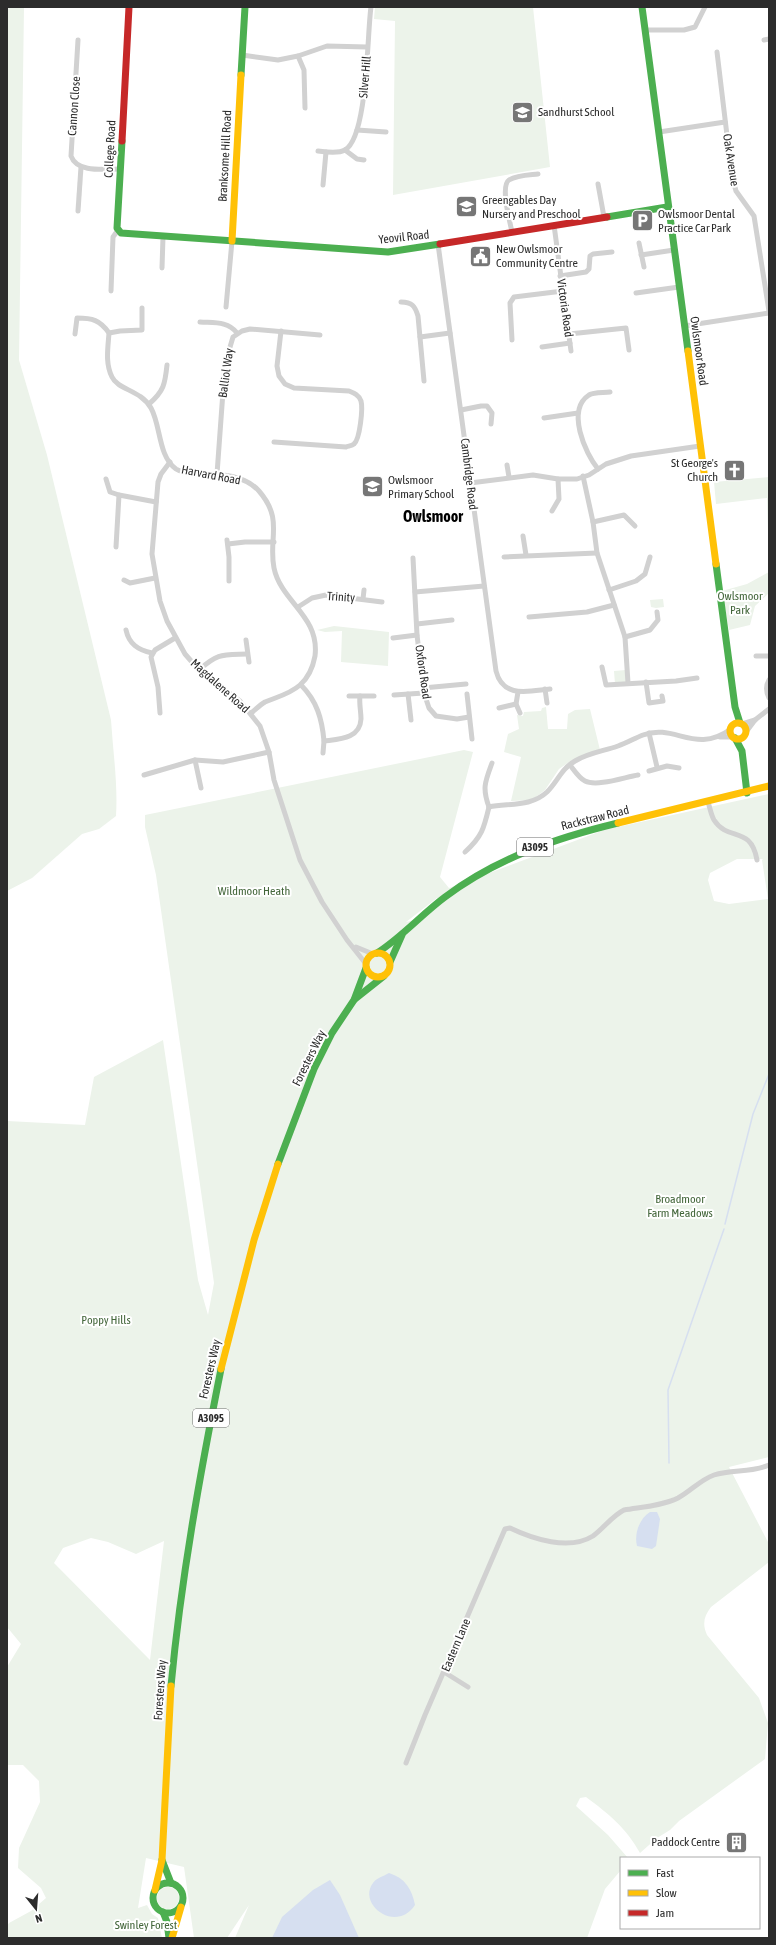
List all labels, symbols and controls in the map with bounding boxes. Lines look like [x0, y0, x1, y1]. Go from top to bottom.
street label: Silver Hill [356, 54, 374, 99]
street label: Cannon Close [65, 76, 83, 136]
school or university icon: Sandhurst School [509, 99, 535, 125]
place label: Sandhurst School [538, 105, 615, 119]
street label: Branksome Hill Road [216, 110, 234, 202]
street label: College Road [102, 120, 118, 178]
street label: Oak Avenue [720, 133, 742, 187]
place label: Greengables Day Nursery and Preschool [482, 193, 582, 221]
school or university icon: Greengables Day Nursery and Preschool [454, 194, 480, 220]
place label: Owlsmoor Dental Practice Car Park [658, 207, 736, 235]
parking icon: Owlsmoor Dental Practice Car Park [629, 208, 655, 234]
street label: Yeovil Road [378, 227, 430, 247]
place label: New Owlsmoor Community Centre [496, 242, 578, 270]
public building icon: New Owlsmoor Community Centre [468, 243, 494, 269]
street label: Victoria Road [554, 278, 576, 338]
street label: Owlsmoor Road [687, 316, 711, 386]
street label: Balliol Way [216, 347, 236, 399]
street label: Cambridge Road [458, 437, 480, 511]
place label: St George's Church [671, 456, 718, 484]
church icon: St George's Church [721, 457, 747, 483]
street label: Harvard Road [180, 462, 242, 488]
place label: Owlsmoor Primary School [388, 473, 455, 501]
school or university icon: Owlsmoor Primary School [360, 474, 386, 500]
district label: Owlsmoor [403, 507, 463, 525]
street label: Trinity [327, 589, 355, 605]
park label: Owlsmoor Park [717, 589, 763, 617]
street label: Oxford Road [412, 644, 434, 700]
street label: Magdalene Road [188, 656, 252, 716]
street label: Rackstraw Road [560, 803, 630, 833]
road number: A3095 [517, 838, 553, 856]
park label: Wildmoor Heath [218, 884, 290, 898]
street label: Foresters Way [289, 1028, 329, 1088]
park label: Broadmoor Farm Meadows [647, 1192, 713, 1220]
park label: Poppy Hills [81, 1313, 131, 1327]
street label: Foresters Way [196, 1338, 224, 1400]
road number: A3095 [193, 1409, 229, 1427]
street label: Eastern Lane [439, 1616, 473, 1674]
street label: Foresters Way [151, 1659, 169, 1721]
building icon: Paddock Centre [723, 1829, 749, 1855]
place label: Paddock Centre [651, 1835, 720, 1849]
legend [620, 1857, 760, 1929]
text: Fast [656, 1866, 674, 1880]
text: Slow [656, 1886, 677, 1900]
north arrow [16, 1889, 56, 1929]
text: Jam [656, 1906, 674, 1920]
text: N [34, 1912, 44, 1925]
park label: Swinley Forest [115, 1918, 178, 1932]

